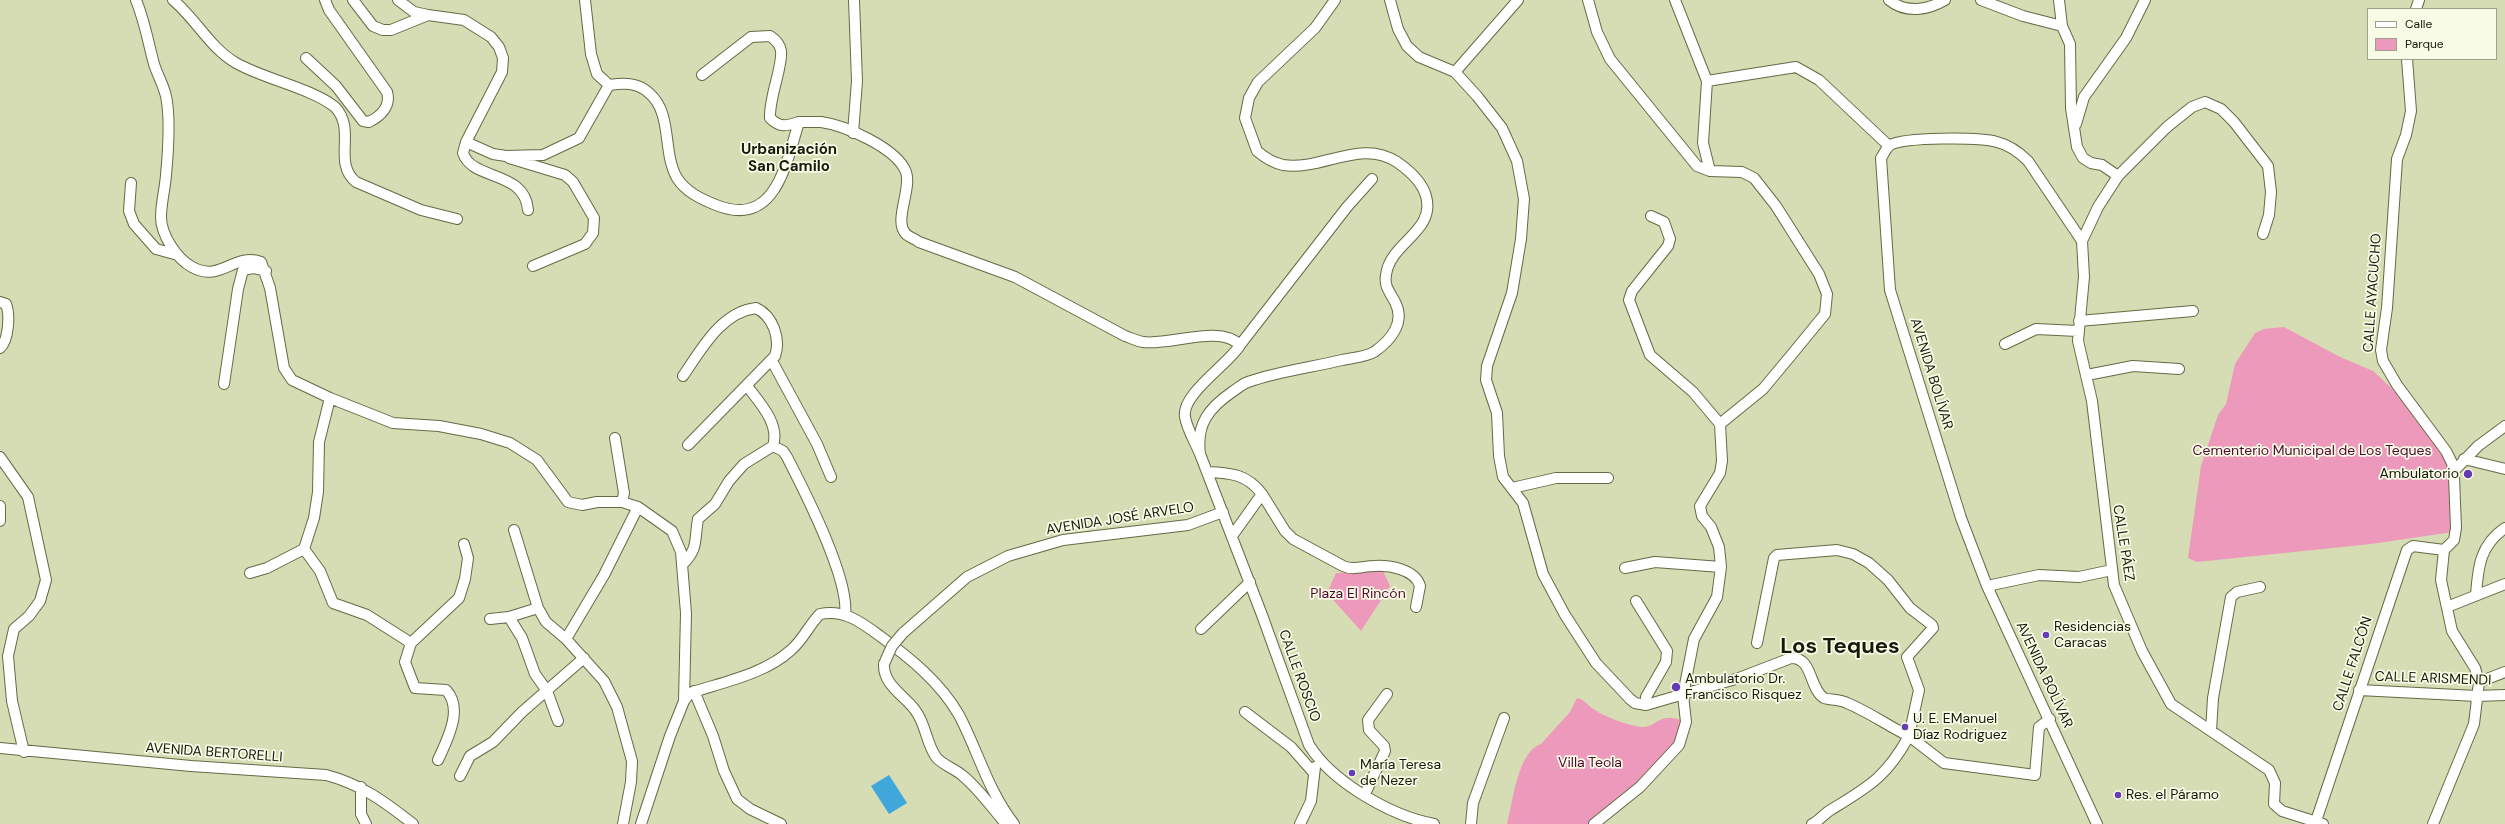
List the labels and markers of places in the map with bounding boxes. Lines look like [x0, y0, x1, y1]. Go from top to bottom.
place label: Ambulatorio [2379, 466, 2459, 482]
marker: Ambulatorio [2462, 468, 2474, 480]
place label: Residencias Caracas [2054, 619, 2131, 652]
marker: Residencias Caracas [2041, 630, 2051, 640]
place label: Ambulatorio Dr. Francisco Risquez [1685, 671, 1802, 704]
marker: Ambulatorio Dr. Francisco Risquez [1670, 681, 1682, 693]
place label: U. E. EManuel Díaz Rodriguez [1913, 711, 2007, 744]
marker: U. E. EManuel Díaz Rodriguez [1900, 722, 1910, 732]
place label: María Teresa de Nezer [1360, 757, 1441, 790]
marker: María Teresa de Nezer [1347, 768, 1357, 778]
place label: Res. el Páramo [2126, 787, 2219, 803]
marker: Res. el Páramo [2113, 790, 2123, 800]

